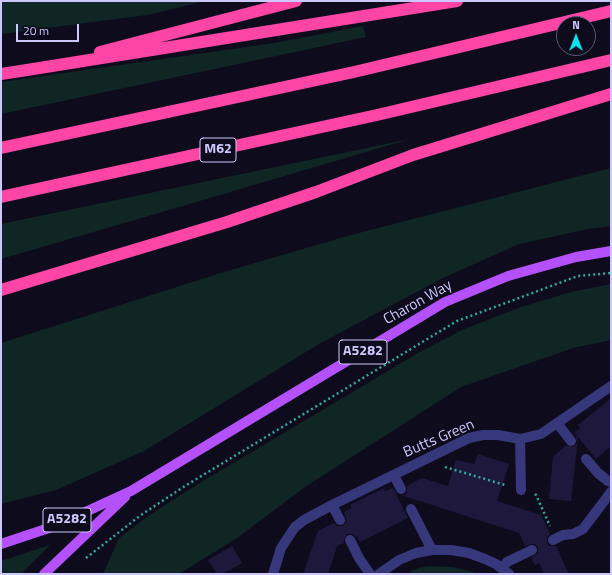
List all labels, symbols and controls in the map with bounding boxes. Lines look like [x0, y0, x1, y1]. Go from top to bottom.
scale bar [18, 16, 81, 42]
north arrow [556, 16, 596, 56]
text: N [572, 17, 580, 33]
text: 20 m [23, 21, 49, 40]
road number: M62 [200, 138, 236, 162]
street label: Charon Way [380, 277, 456, 329]
road number: A5282 [339, 340, 387, 364]
street label: Butts Green [401, 416, 477, 462]
road number: A5282 [43, 508, 91, 532]

